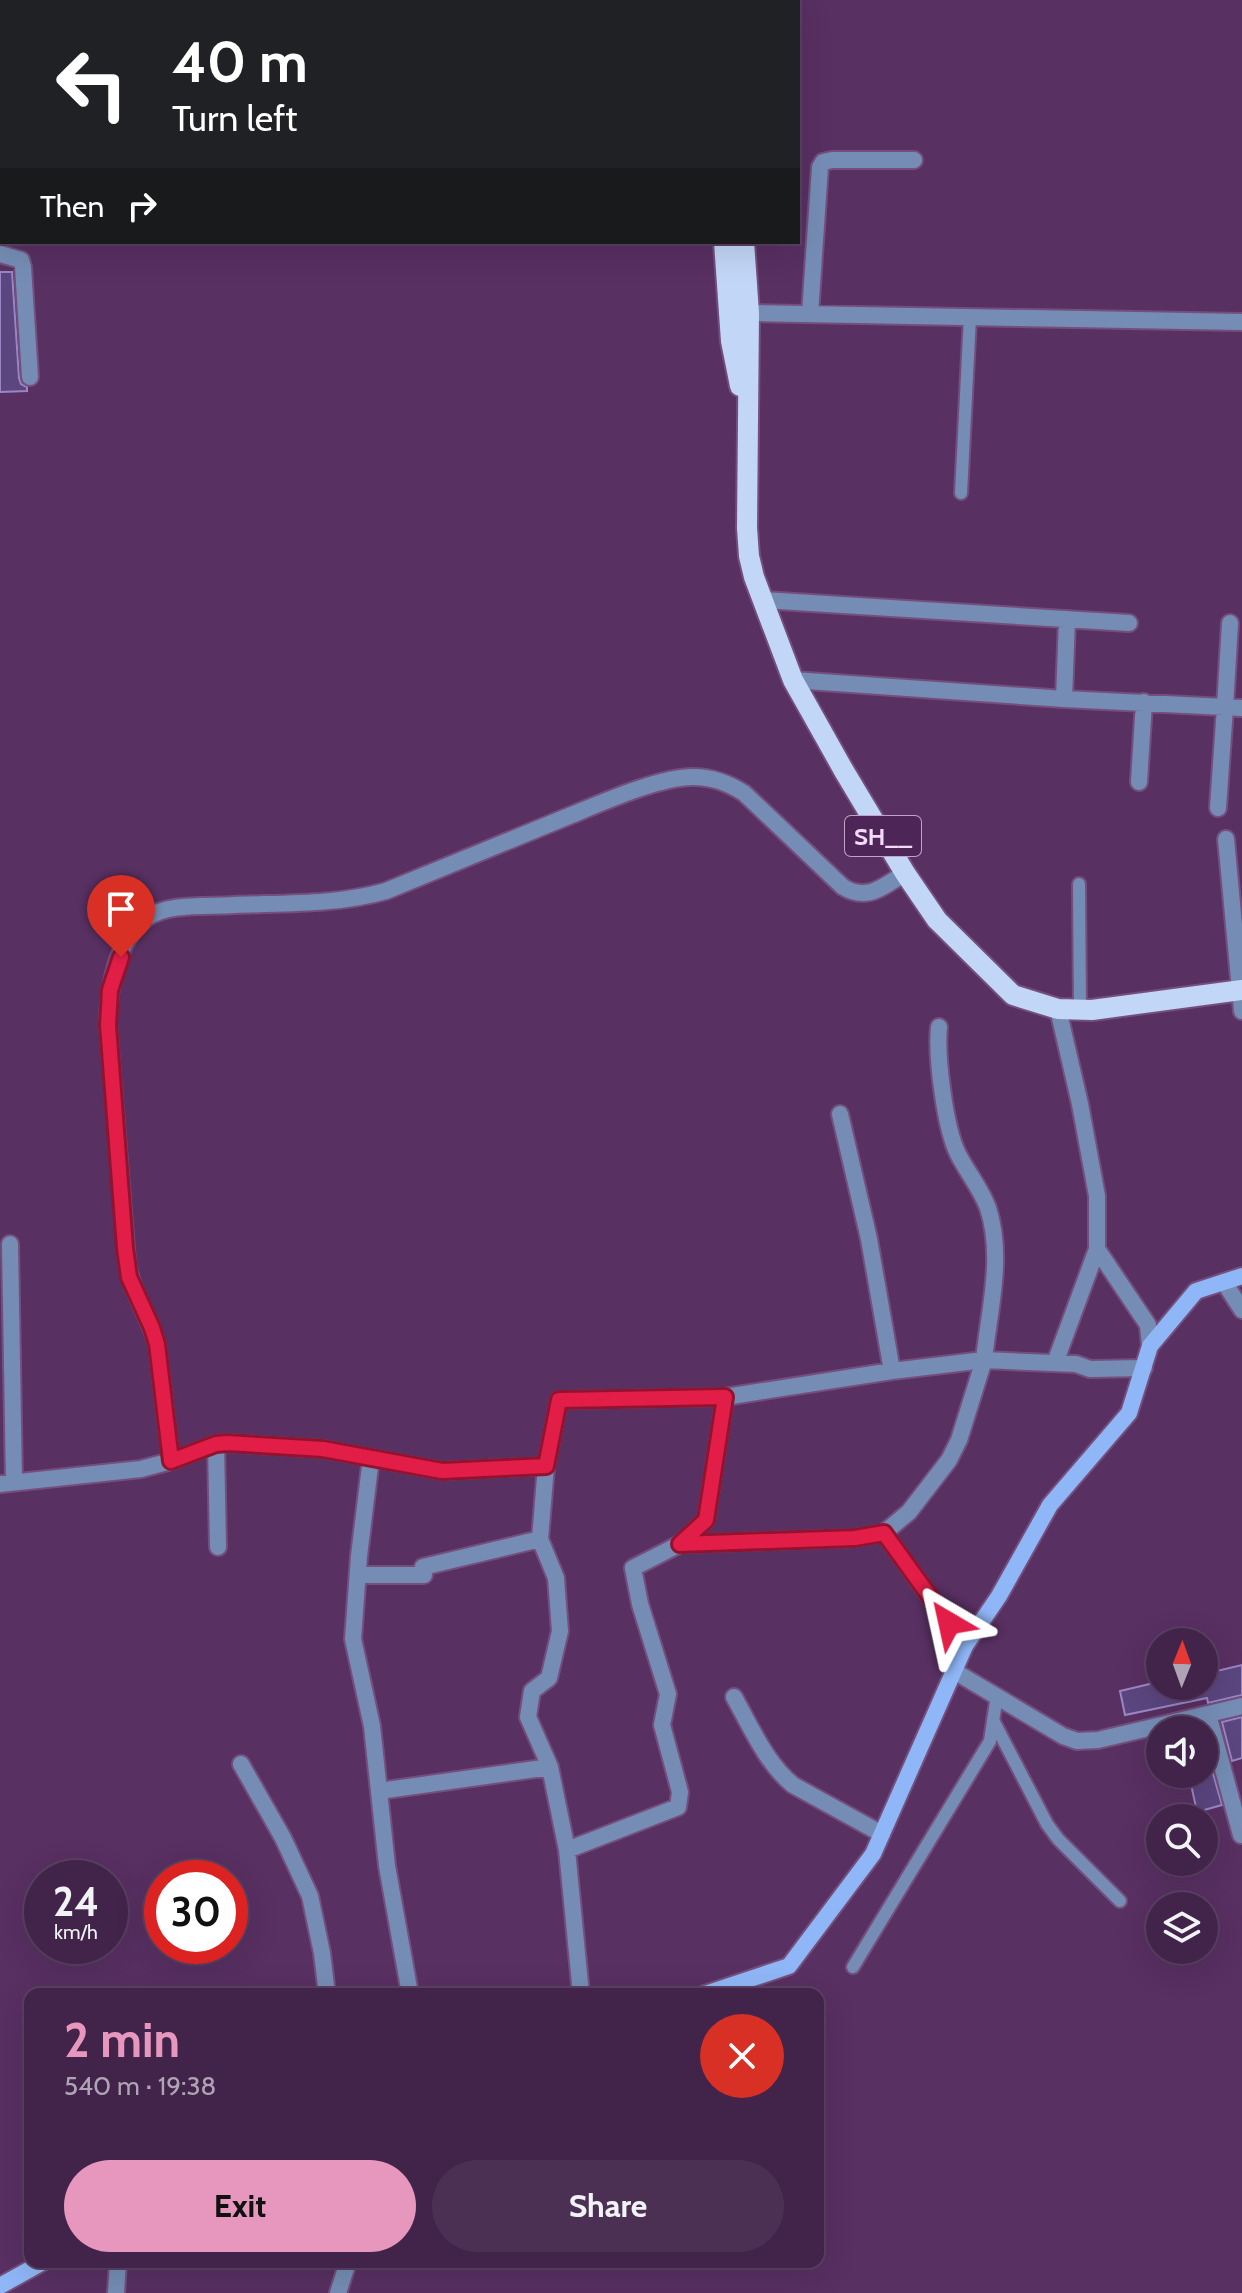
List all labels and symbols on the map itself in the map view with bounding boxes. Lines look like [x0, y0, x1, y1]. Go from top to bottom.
road number: SH__ [845, 816, 921, 856]
pin [87, 875, 155, 957]
position arrow [907, 1581, 991, 1665]
north arrow [1146, 1628, 1218, 1700]
speed limit sign: 30 [144, 1860, 248, 1964]

